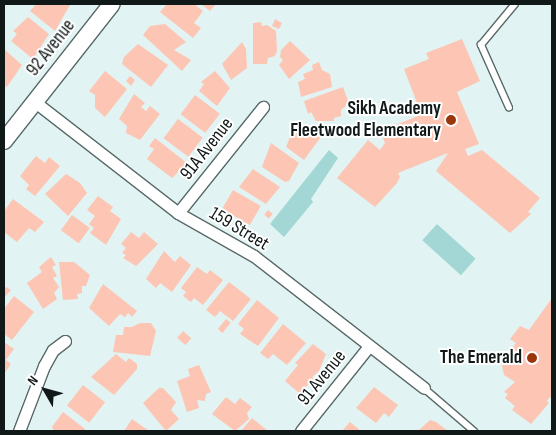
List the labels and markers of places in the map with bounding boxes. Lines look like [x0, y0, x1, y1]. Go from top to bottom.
place label: Sikh Academy Fleetwood Elementary [290, 98, 441, 142]
marker: Sikh Academy Fleetwood Elementary [445, 114, 457, 126]
place label: The Emerald [440, 347, 522, 369]
marker: The Emerald [526, 352, 538, 364]

